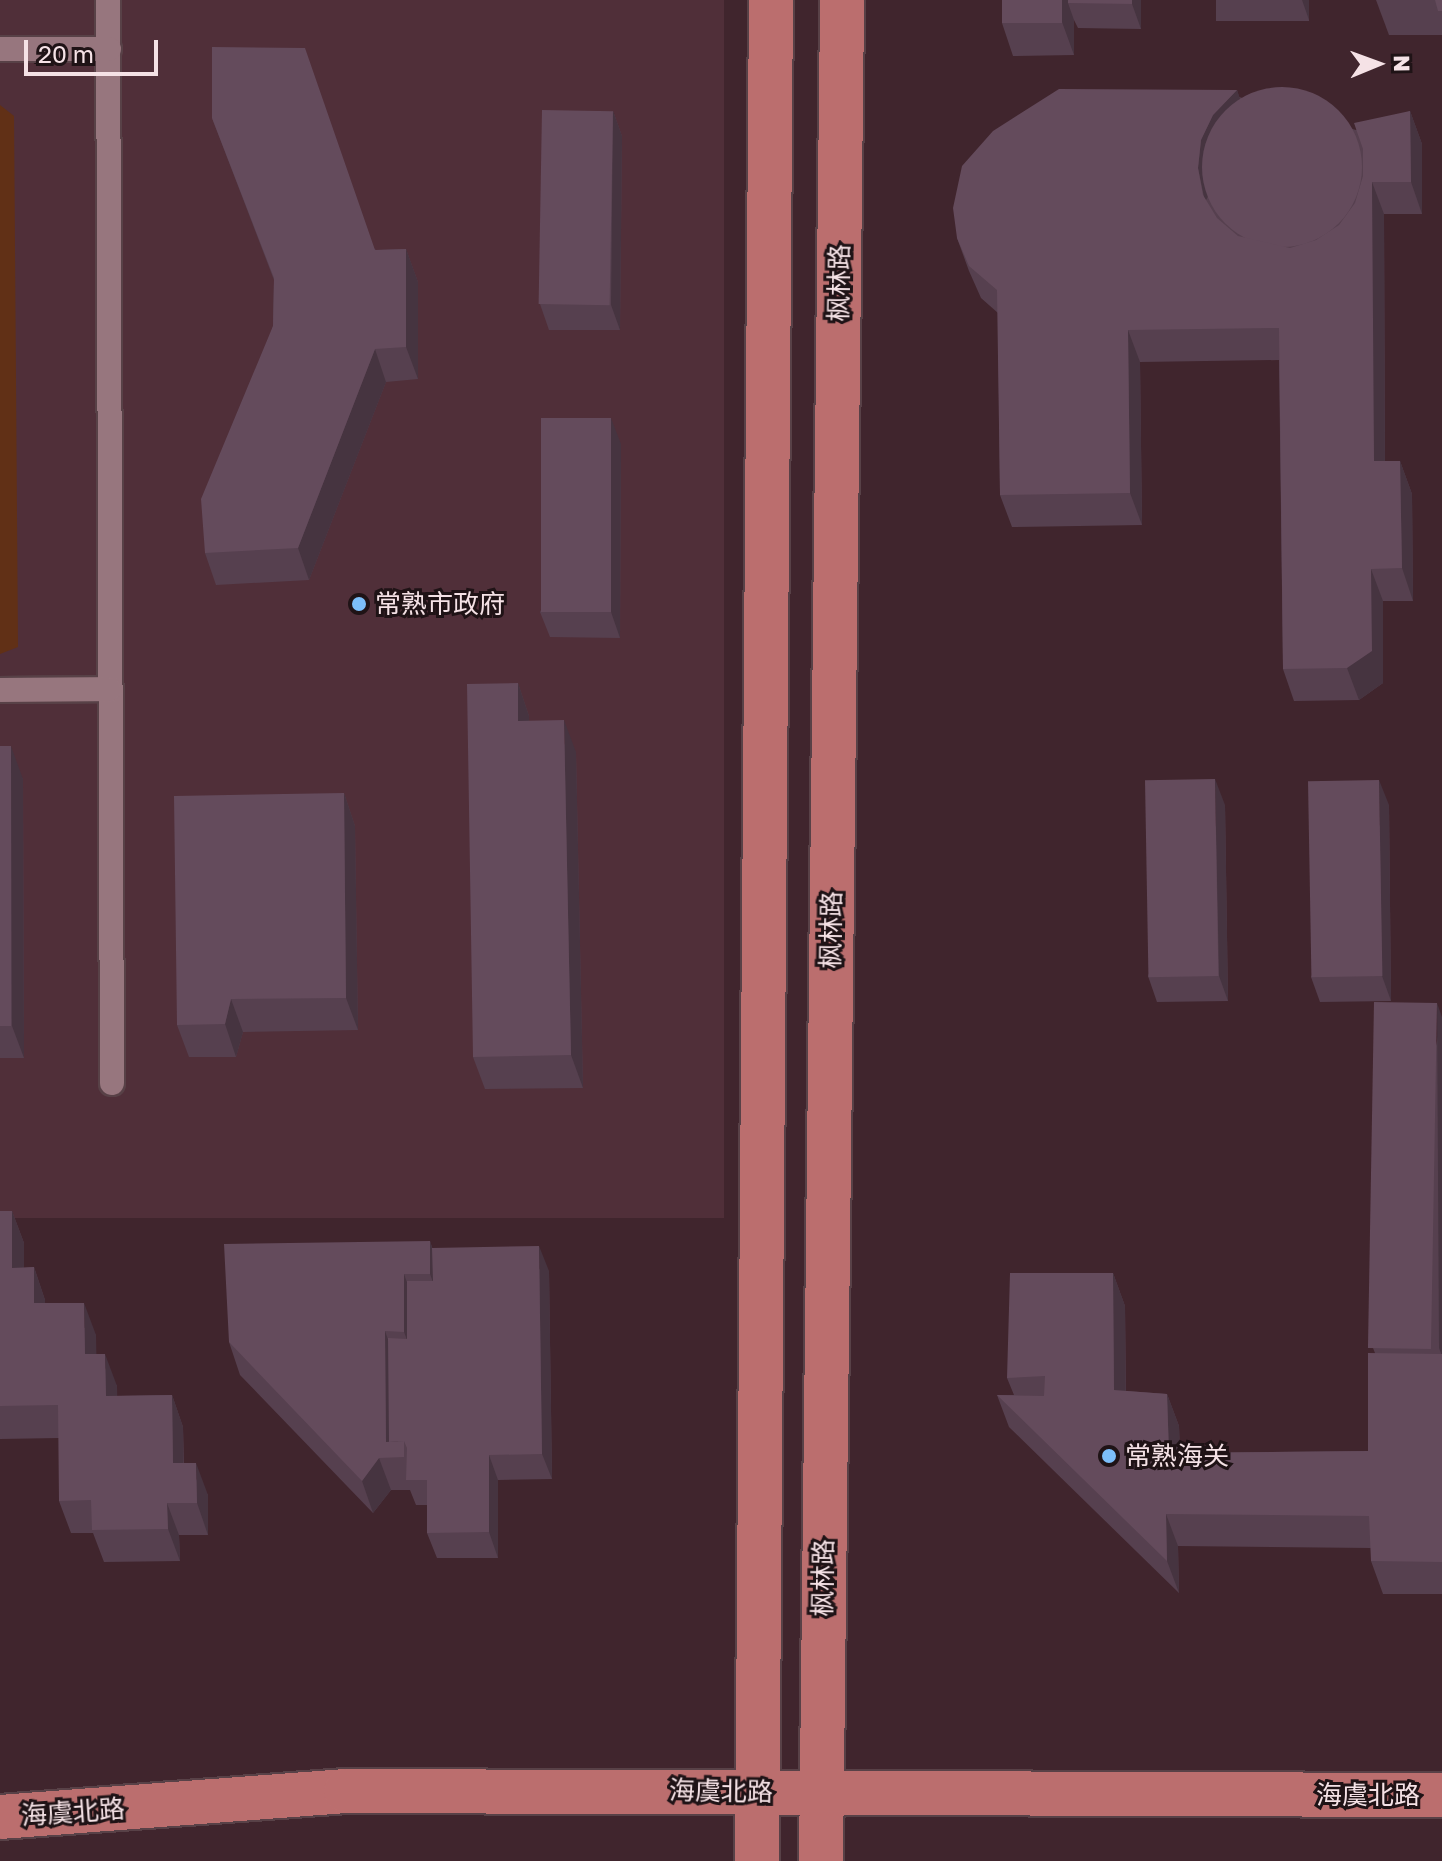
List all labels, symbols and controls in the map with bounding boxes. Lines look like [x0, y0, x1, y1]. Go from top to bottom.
scale bar [28, 24, 162, 74]
north arrow [1338, 24, 1418, 104]
text: 20 m [38, 39, 94, 68]
text: N [1389, 55, 1416, 72]
street label: 枫林路 [823, 244, 855, 322]
place label: 常熟市政府 [375, 588, 505, 620]
marker: 常熟市政府 [350, 595, 368, 613]
street label: 枫林路 [815, 891, 847, 969]
place label: 常熟海关 [1125, 1440, 1229, 1472]
marker: 常熟海关 [1100, 1447, 1118, 1465]
street label: 枫林路 [807, 1539, 839, 1617]
street label: 海虞北路 [669, 1774, 773, 1808]
street label: 海虞北路 [1316, 1779, 1420, 1811]
street label: 海虞北路 [20, 1793, 126, 1831]

